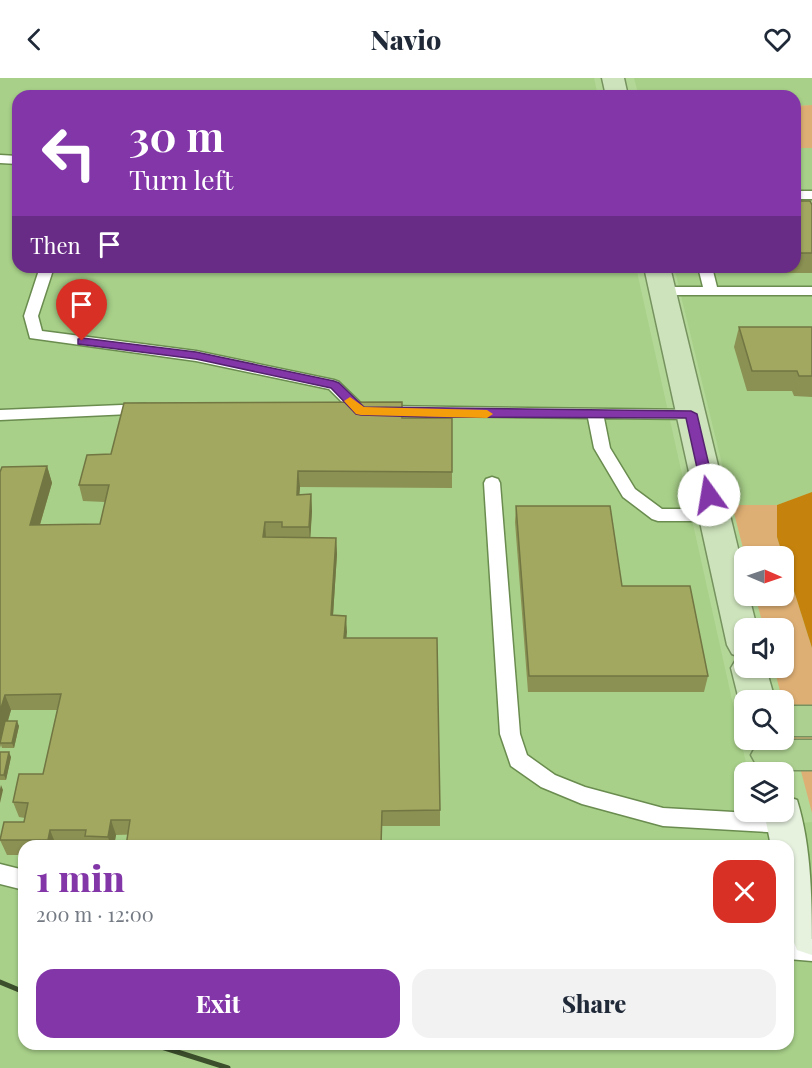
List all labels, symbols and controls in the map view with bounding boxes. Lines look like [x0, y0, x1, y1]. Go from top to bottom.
text: Navio [371, 21, 441, 57]
icon: back [18, 23, 51, 56]
icon: heart [761, 23, 794, 56]
text: 30 m [129, 107, 224, 163]
icon: left [30, 114, 108, 192]
text: Turn left [129, 161, 233, 197]
icon: arrive [93, 228, 126, 261]
text: Then [30, 230, 81, 260]
pin [56, 279, 107, 341]
icon: arrive [65, 288, 98, 321]
position arrow [677, 463, 741, 527]
north arrow [734, 546, 794, 606]
map controls [734, 546, 794, 822]
button: sound [734, 618, 794, 678]
button: search [734, 690, 794, 750]
button: layers [734, 762, 794, 822]
text: 1 min [36, 853, 125, 901]
button: close [713, 860, 776, 923]
text: 200 m · 12:00 [36, 900, 154, 927]
button: Exit [36, 969, 400, 1038]
button: Share [412, 969, 776, 1038]

